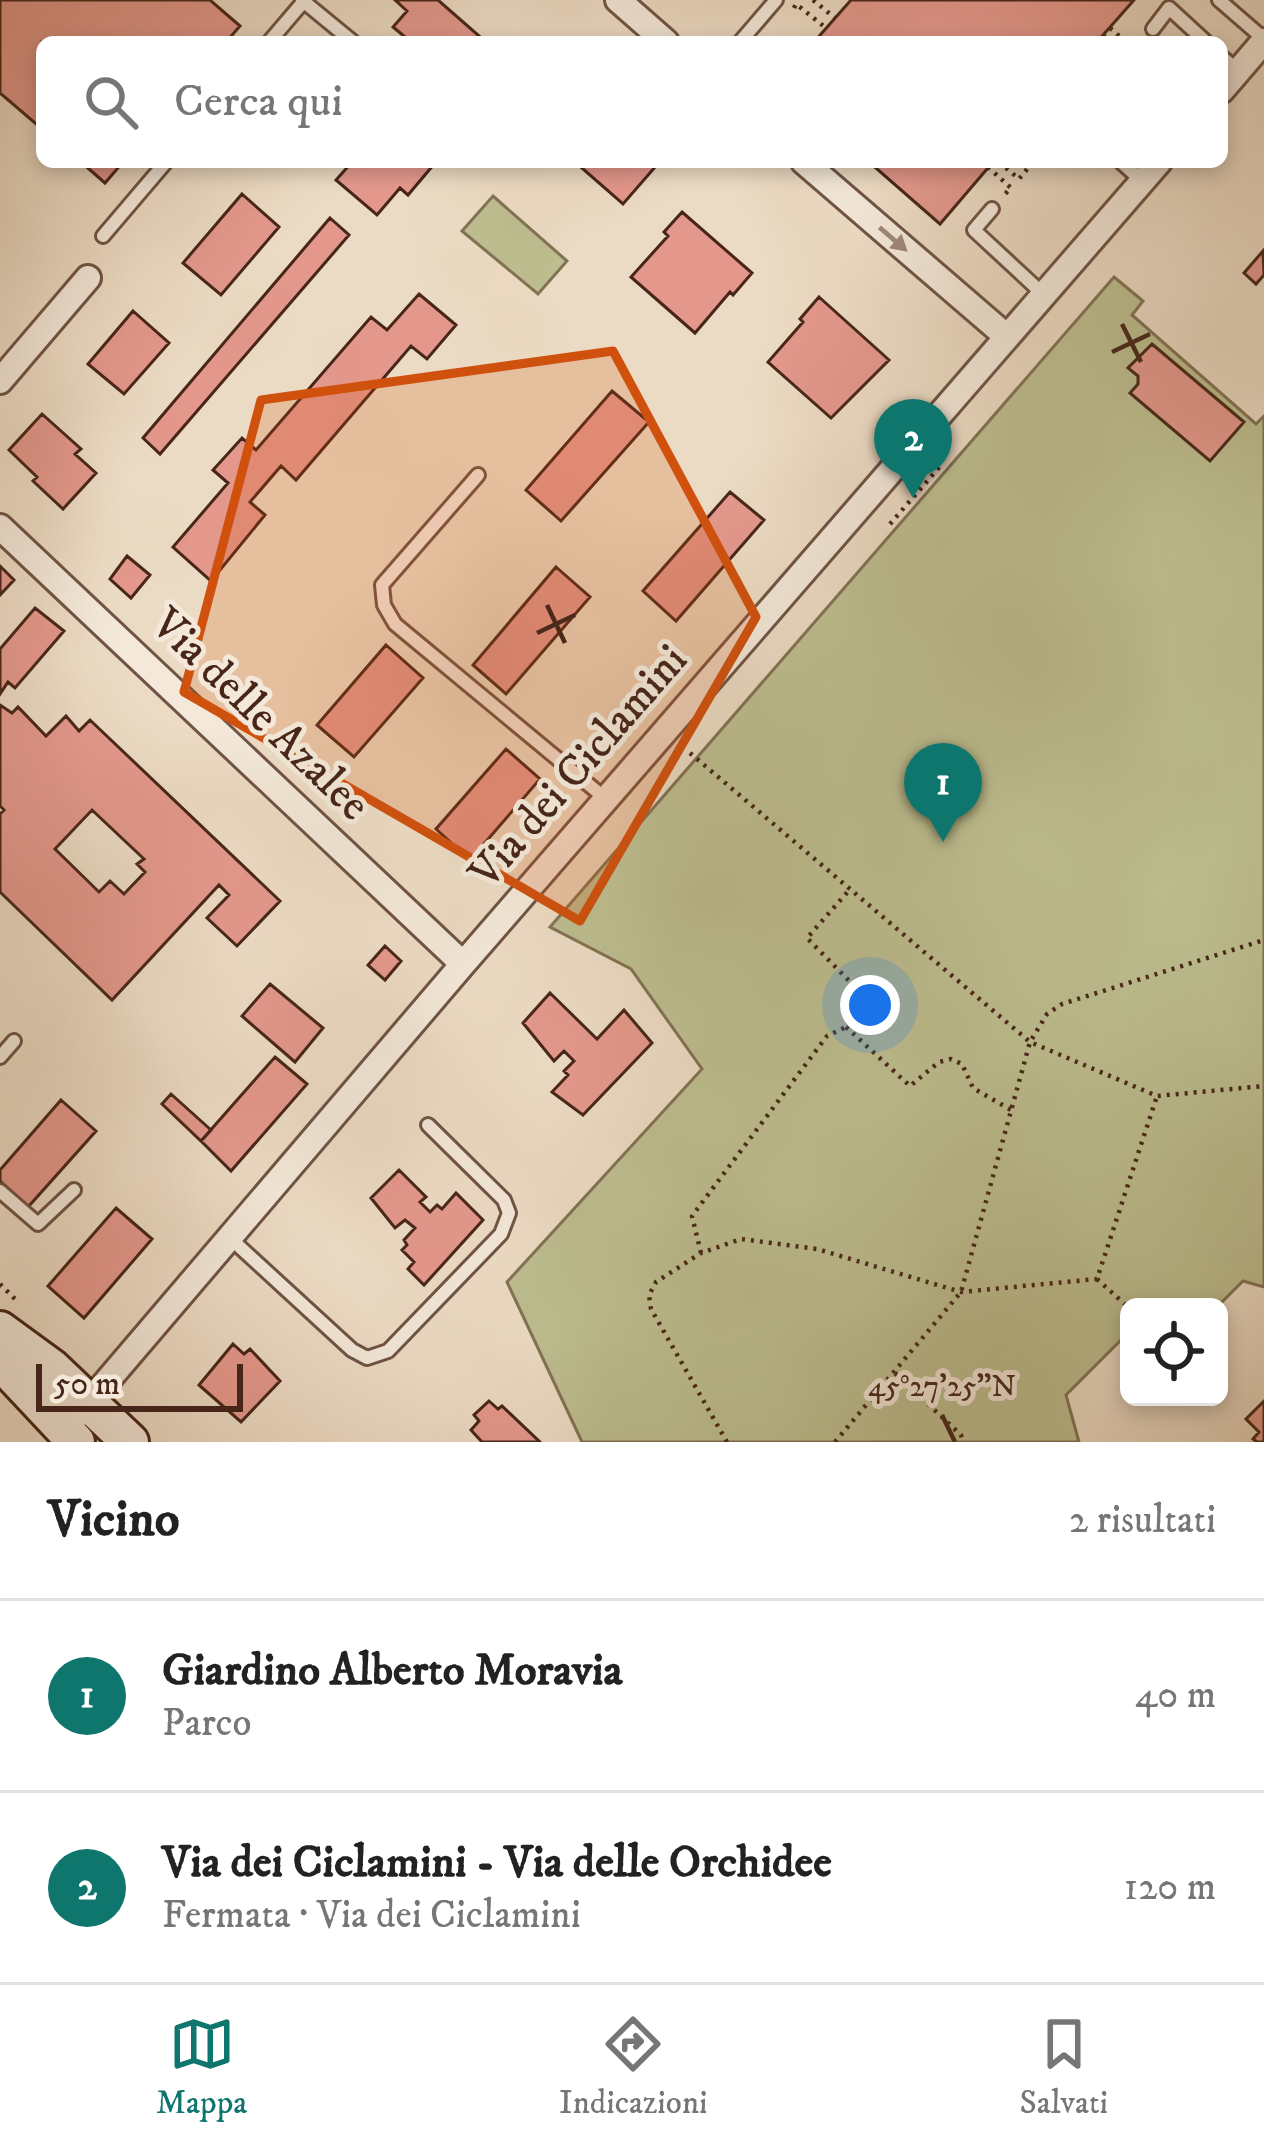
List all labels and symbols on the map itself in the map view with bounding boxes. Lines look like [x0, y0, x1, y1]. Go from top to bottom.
one-way arrow [878, 225, 908, 251]
pin: 2 [874, 399, 952, 498]
street label: Via delle Azalee [138, 596, 381, 833]
street label: Via dei Ciclamini [457, 634, 700, 901]
pin: 1 [904, 743, 982, 842]
your location [840, 975, 900, 1035]
scale bar [36, 1358, 243, 1411]
text: 45°27'25"N [868, 1369, 1016, 1406]

